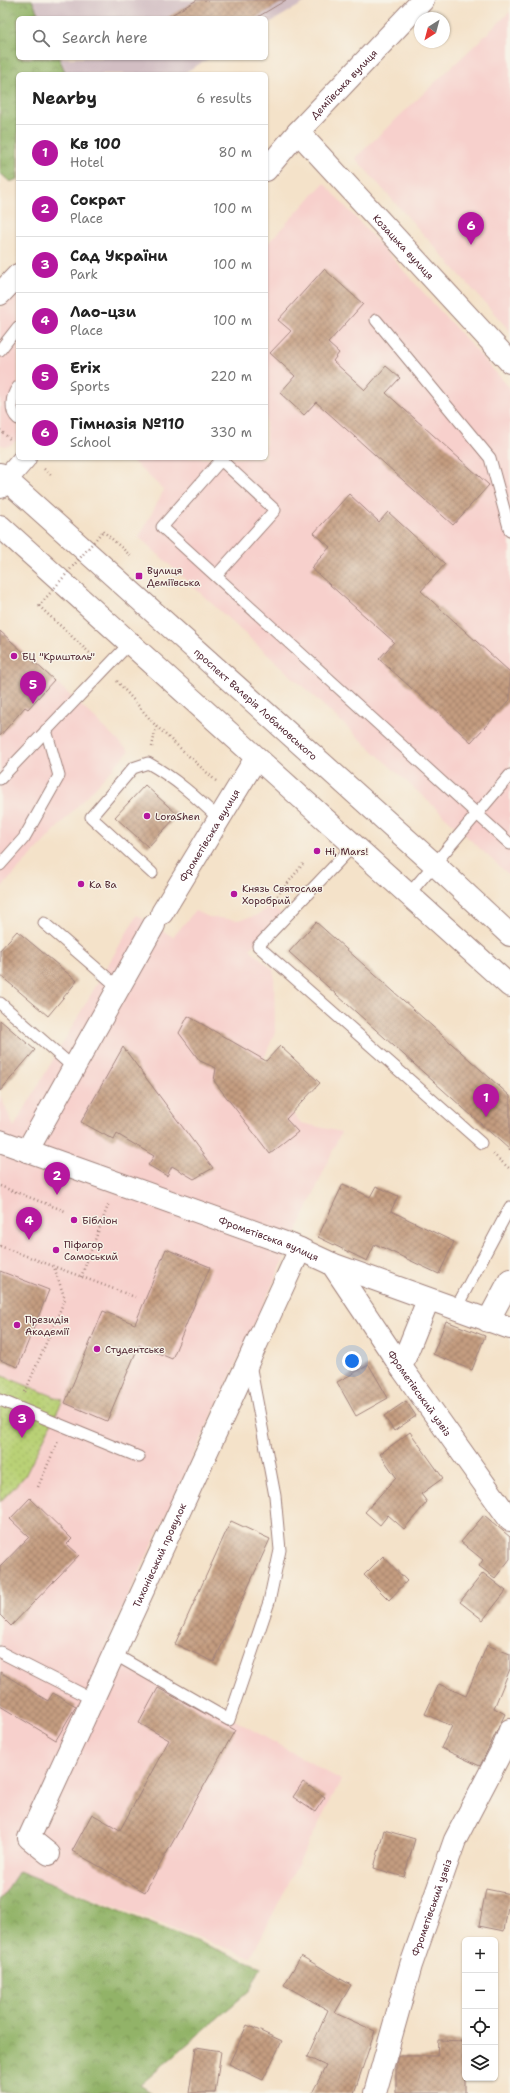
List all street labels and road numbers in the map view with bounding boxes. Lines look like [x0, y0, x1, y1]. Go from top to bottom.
street label: Деміївська вулиця [308, 47, 380, 122]
street label: Козацька вулиця [370, 212, 437, 282]
street label: проспект Валерія Лобановського [191, 646, 320, 763]
street label: Фрометівська вулиця [176, 787, 243, 884]
street label: Фрометівська вулиця [217, 1214, 321, 1264]
street label: Фрометівський узвіз [385, 1348, 454, 1439]
street label: Тихонівський провулок [130, 1500, 190, 1610]
street label: Фрометівський узвіз [409, 1857, 455, 1958]

